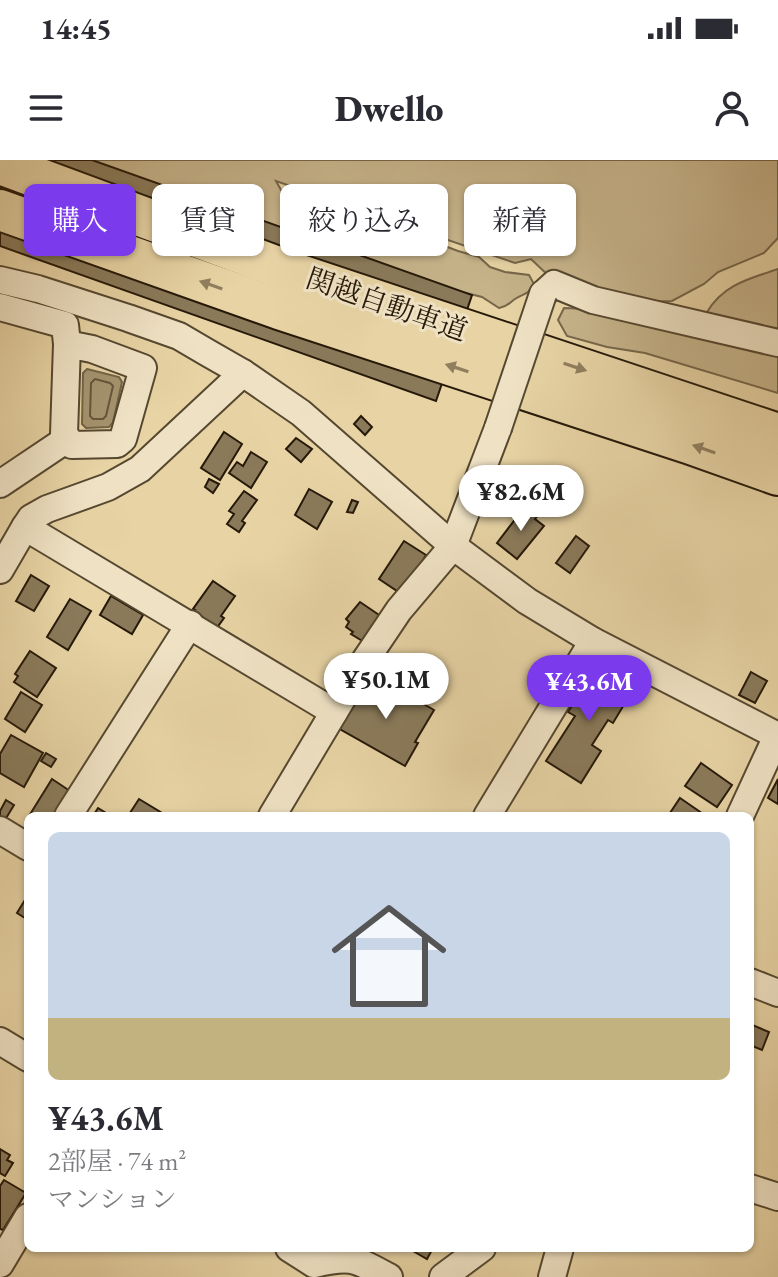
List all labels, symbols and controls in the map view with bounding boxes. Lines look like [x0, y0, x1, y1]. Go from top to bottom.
text: 14:45 [40, 9, 112, 48]
text: Dwello [335, 85, 443, 132]
icon: menu [24, 86, 68, 130]
icon: person [710, 86, 754, 130]
chip: 購入 [24, 184, 136, 256]
chip: 賃貸 [152, 184, 264, 256]
chip: 絞り込み [280, 184, 448, 256]
chip: 新着 [464, 184, 576, 256]
street label: 関越自動車道 [302, 260, 472, 348]
one-way arrow [199, 279, 223, 291]
one-way arrow [445, 362, 469, 374]
one-way arrow [563, 362, 587, 374]
one-way arrow [692, 442, 716, 455]
pin: ¥82.6M [456, 465, 586, 533]
text: ¥82.6M [477, 474, 565, 508]
pin: ¥50.1M [321, 653, 451, 721]
pin: ¥43.6M [524, 655, 654, 723]
text: ¥50.1M [342, 662, 430, 696]
text: ¥43.6M [545, 664, 633, 698]
icon: home [317, 884, 461, 1028]
text: ¥43.6M [48, 1096, 164, 1140]
text: 2部屋 · 74 m² [48, 1144, 186, 1178]
text: マンション [48, 1182, 177, 1216]

